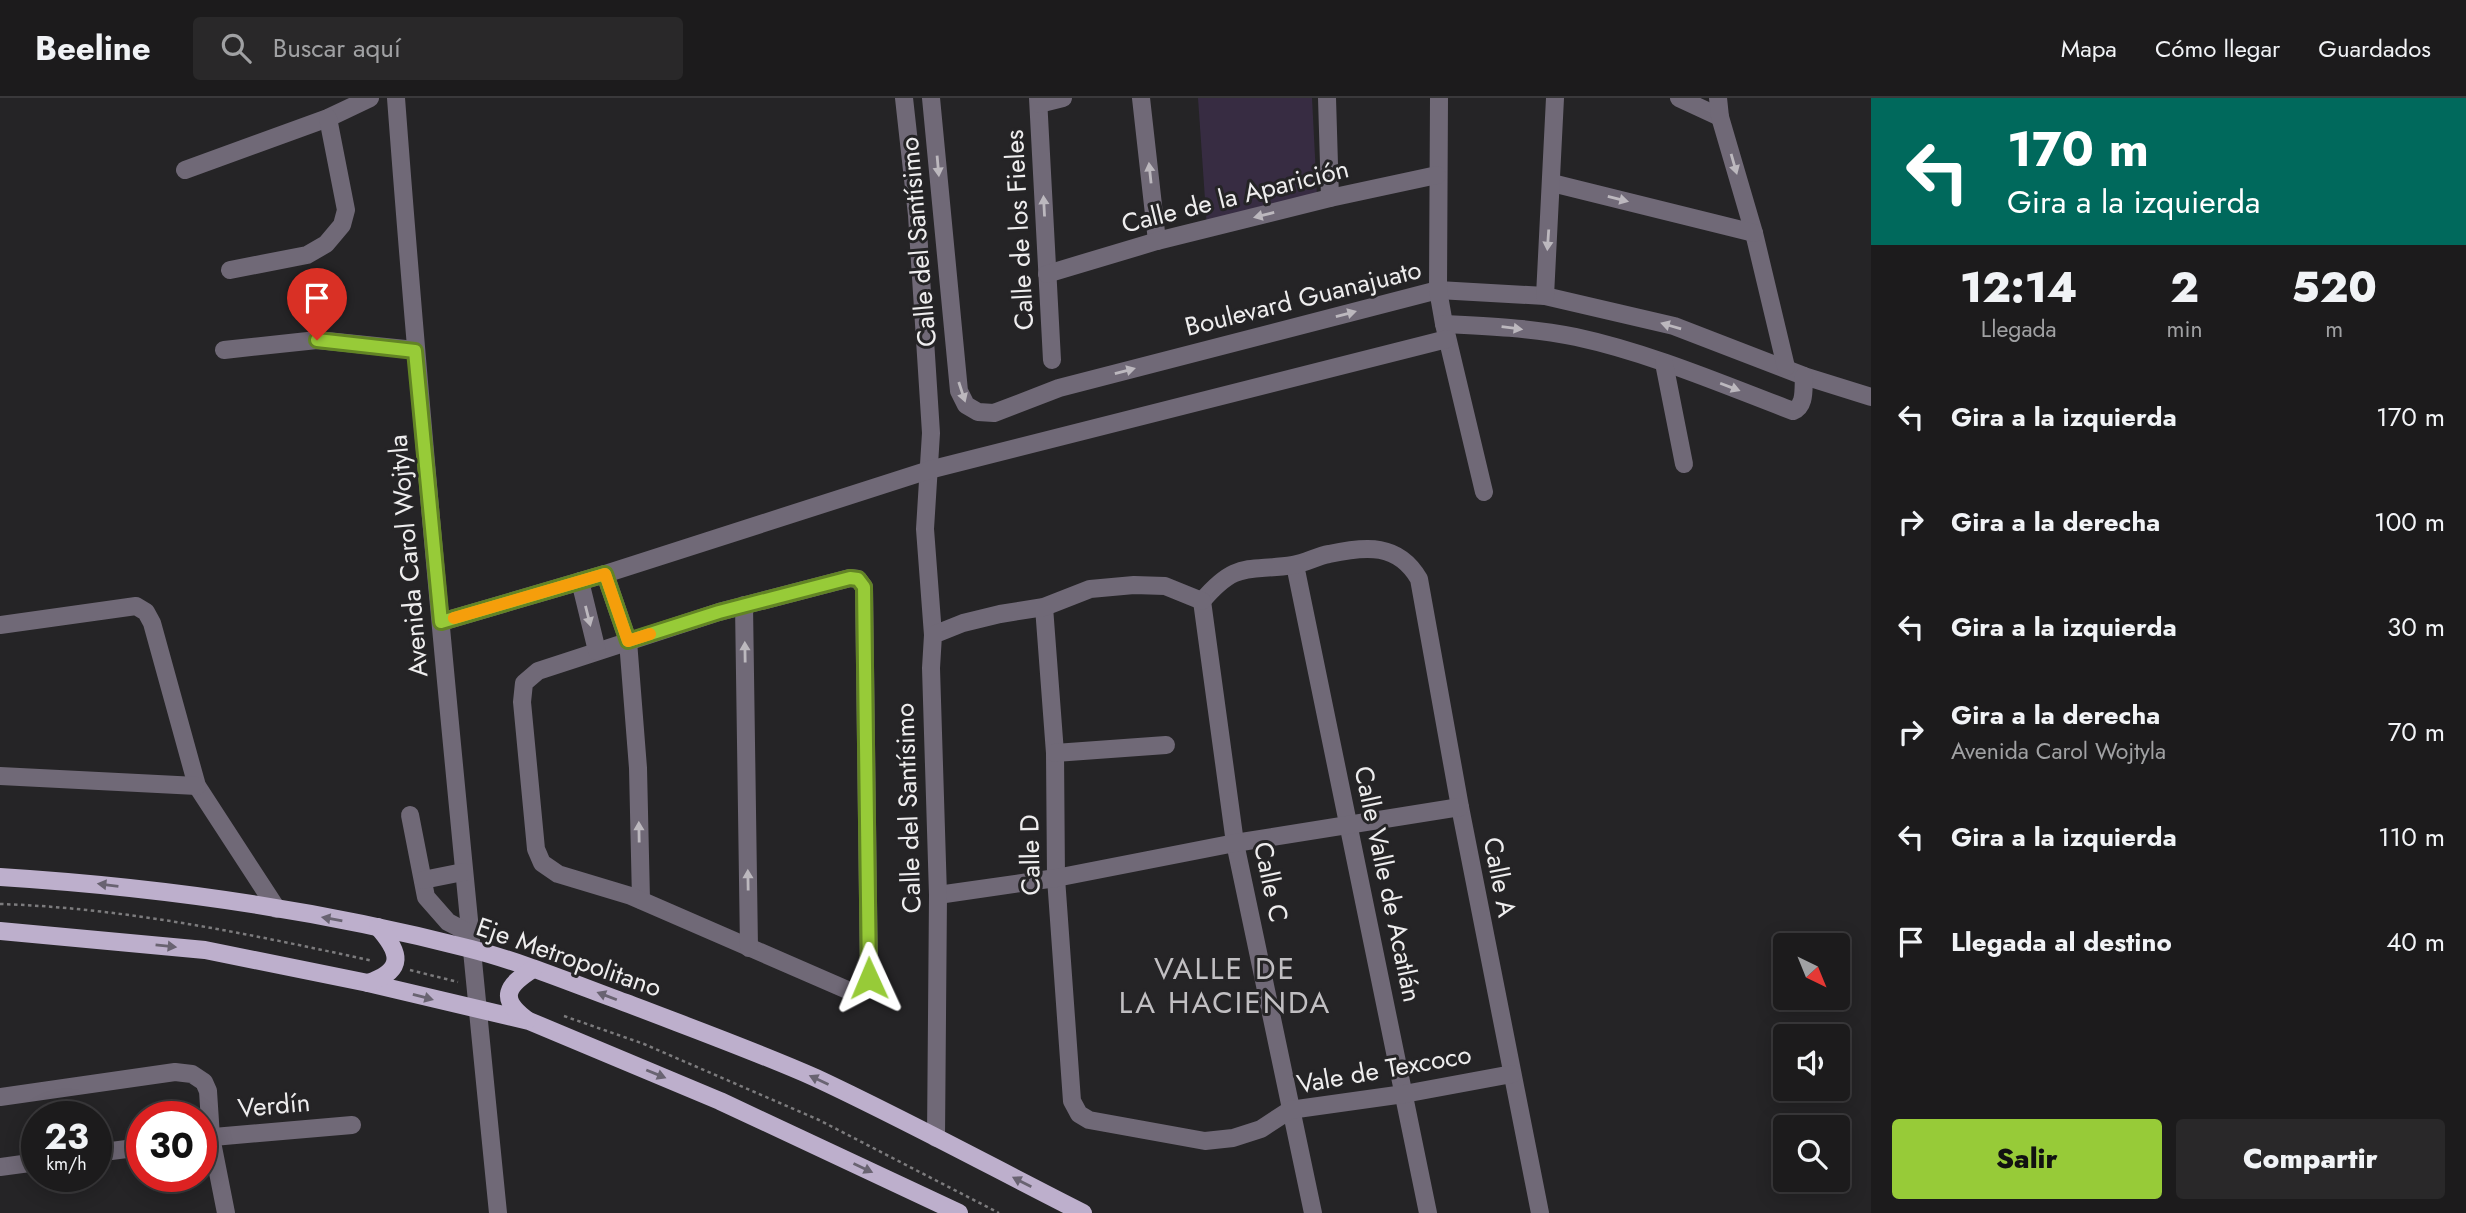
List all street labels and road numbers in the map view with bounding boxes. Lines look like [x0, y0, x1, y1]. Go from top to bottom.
street label: Calle de los Fieles [995, 129, 1043, 331]
street label: Calle del Santísimo [890, 135, 946, 349]
street label: Calle de la Aparición [1117, 149, 1353, 243]
street label: Boulevard Guanajuato [1181, 250, 1425, 346]
street label: Avenida Carol Wojtyla [378, 433, 438, 679]
street label: Calle del Santísimo [885, 702, 931, 914]
street label: Calle Valle de Acatlán [1344, 763, 1432, 1005]
street label: Calle D [1010, 814, 1050, 896]
street label: Calle A [1474, 834, 1527, 921]
street label: Calle C [1244, 838, 1298, 926]
street label: Eje Metropolitano [471, 907, 667, 1007]
street label: Vale de Texcoco [1294, 1035, 1474, 1103]
street label: Verdín [236, 1083, 312, 1127]

